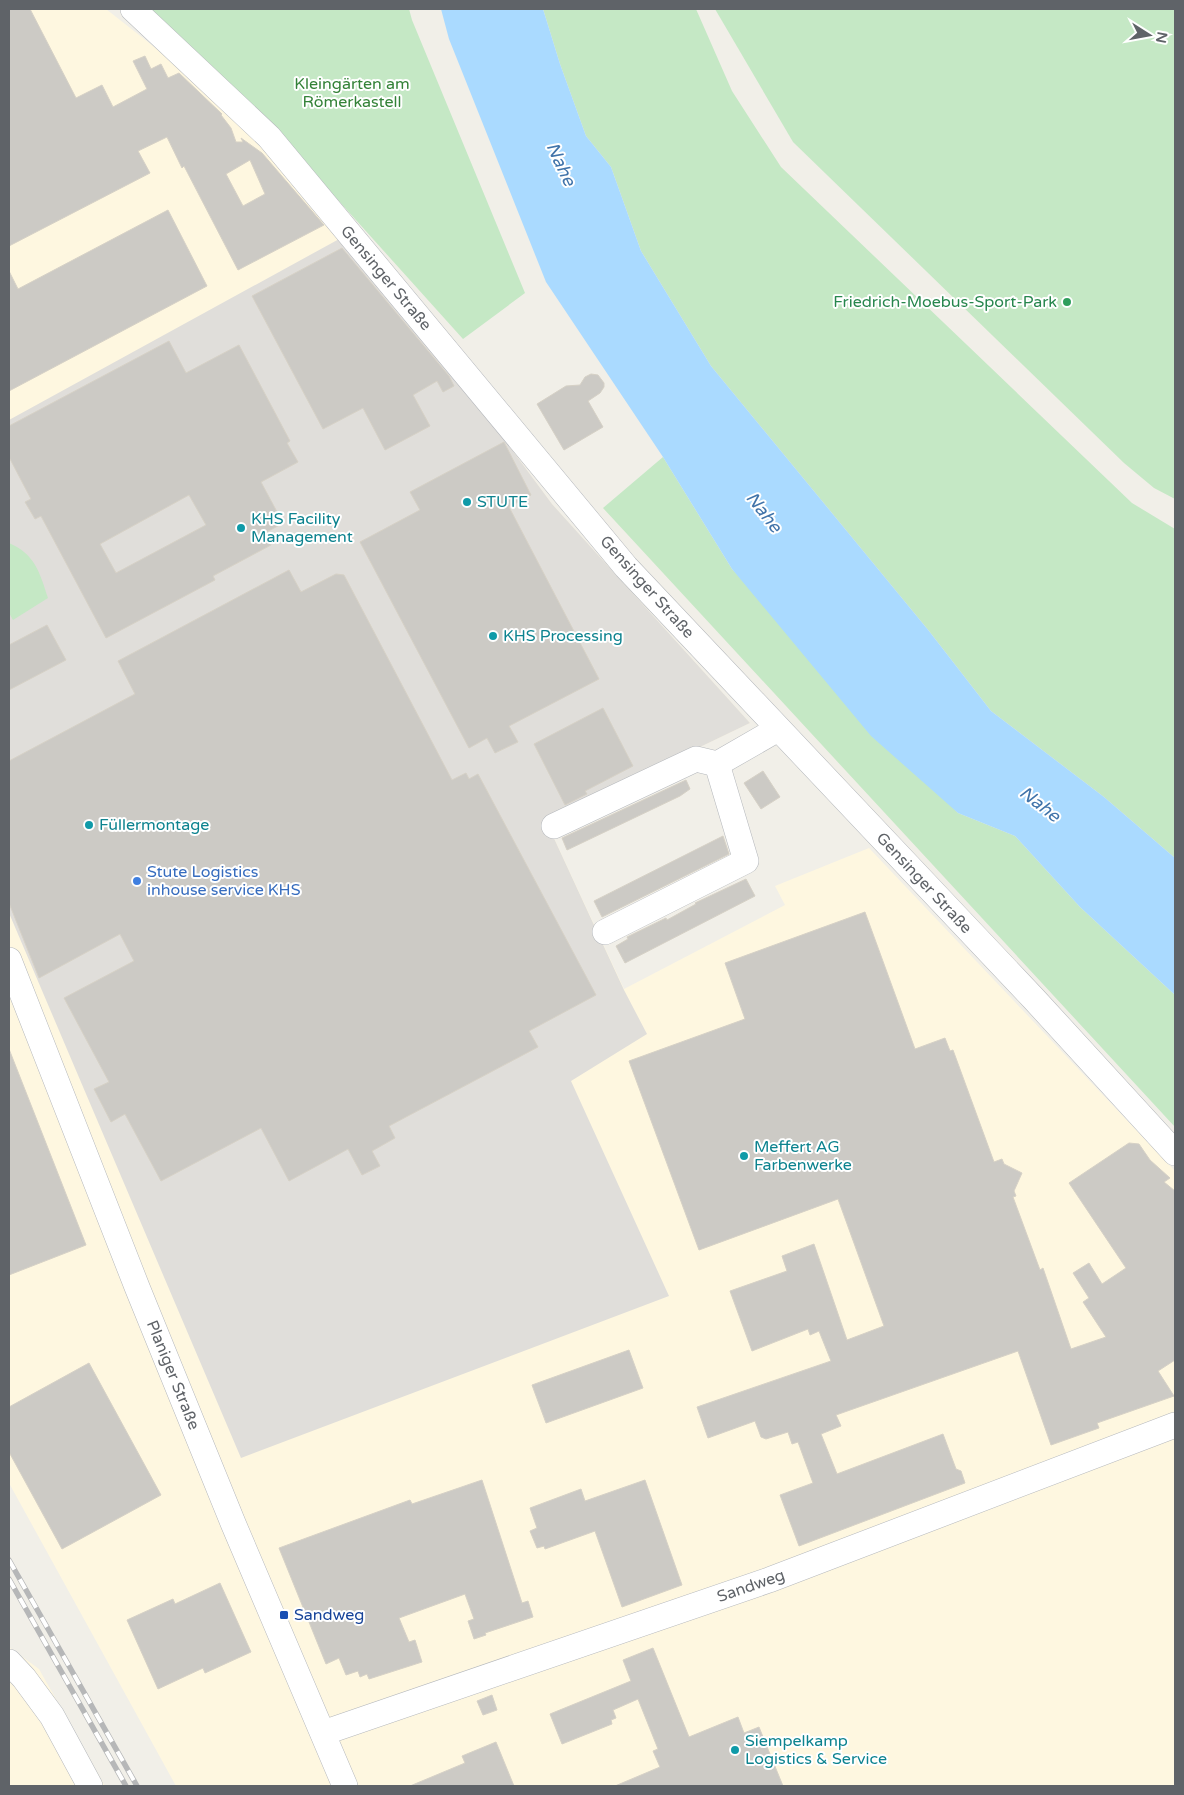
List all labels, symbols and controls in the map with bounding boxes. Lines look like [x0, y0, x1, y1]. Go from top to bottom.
north arrow [1124, 10, 1174, 60]
text: N [1152, 30, 1171, 45]
park label: Kleingärten am Römerkastell [294, 74, 410, 112]
water label: Nahe [541, 139, 581, 190]
street label: Gensinger Straße [336, 221, 436, 335]
place label: Friedrich-Moebus-Sport-Park [833, 292, 1057, 312]
marker: Friedrich-Moebus-Sport-Park [1061, 296, 1073, 308]
water label: Nahe [741, 487, 787, 537]
place label: STUTE [477, 492, 528, 512]
marker: STUTE [461, 496, 473, 508]
place label: KHS Facility Management [251, 509, 353, 547]
marker: KHS Facility Management [235, 522, 247, 534]
street label: Gensinger Straße [596, 532, 698, 642]
place label: KHS Processing [503, 626, 623, 646]
marker: KHS Processing [487, 630, 499, 642]
water label: Nahe [1015, 781, 1065, 827]
place label: Füllermontage [99, 815, 209, 835]
marker: Füllermontage [83, 819, 95, 831]
street label: Gensinger Straße [872, 828, 976, 938]
place label: Stute Logistics inhouse service KHS [147, 862, 301, 900]
marker: Stute Logistics inhouse service KHS [131, 875, 143, 887]
place label: Meffert AG Farbenwerke [754, 1137, 852, 1175]
marker: Meffert AG Farbenwerke [738, 1150, 750, 1162]
street label: Planiger Straße [142, 1317, 204, 1433]
street label: Sandweg [714, 1565, 788, 1607]
place label: Sandweg [294, 1605, 364, 1625]
marker: Sandweg [278, 1609, 290, 1621]
place label: Siempelkamp Logistics & Service [745, 1731, 887, 1769]
marker: Siempelkamp Logistics & Service [729, 1744, 741, 1756]

